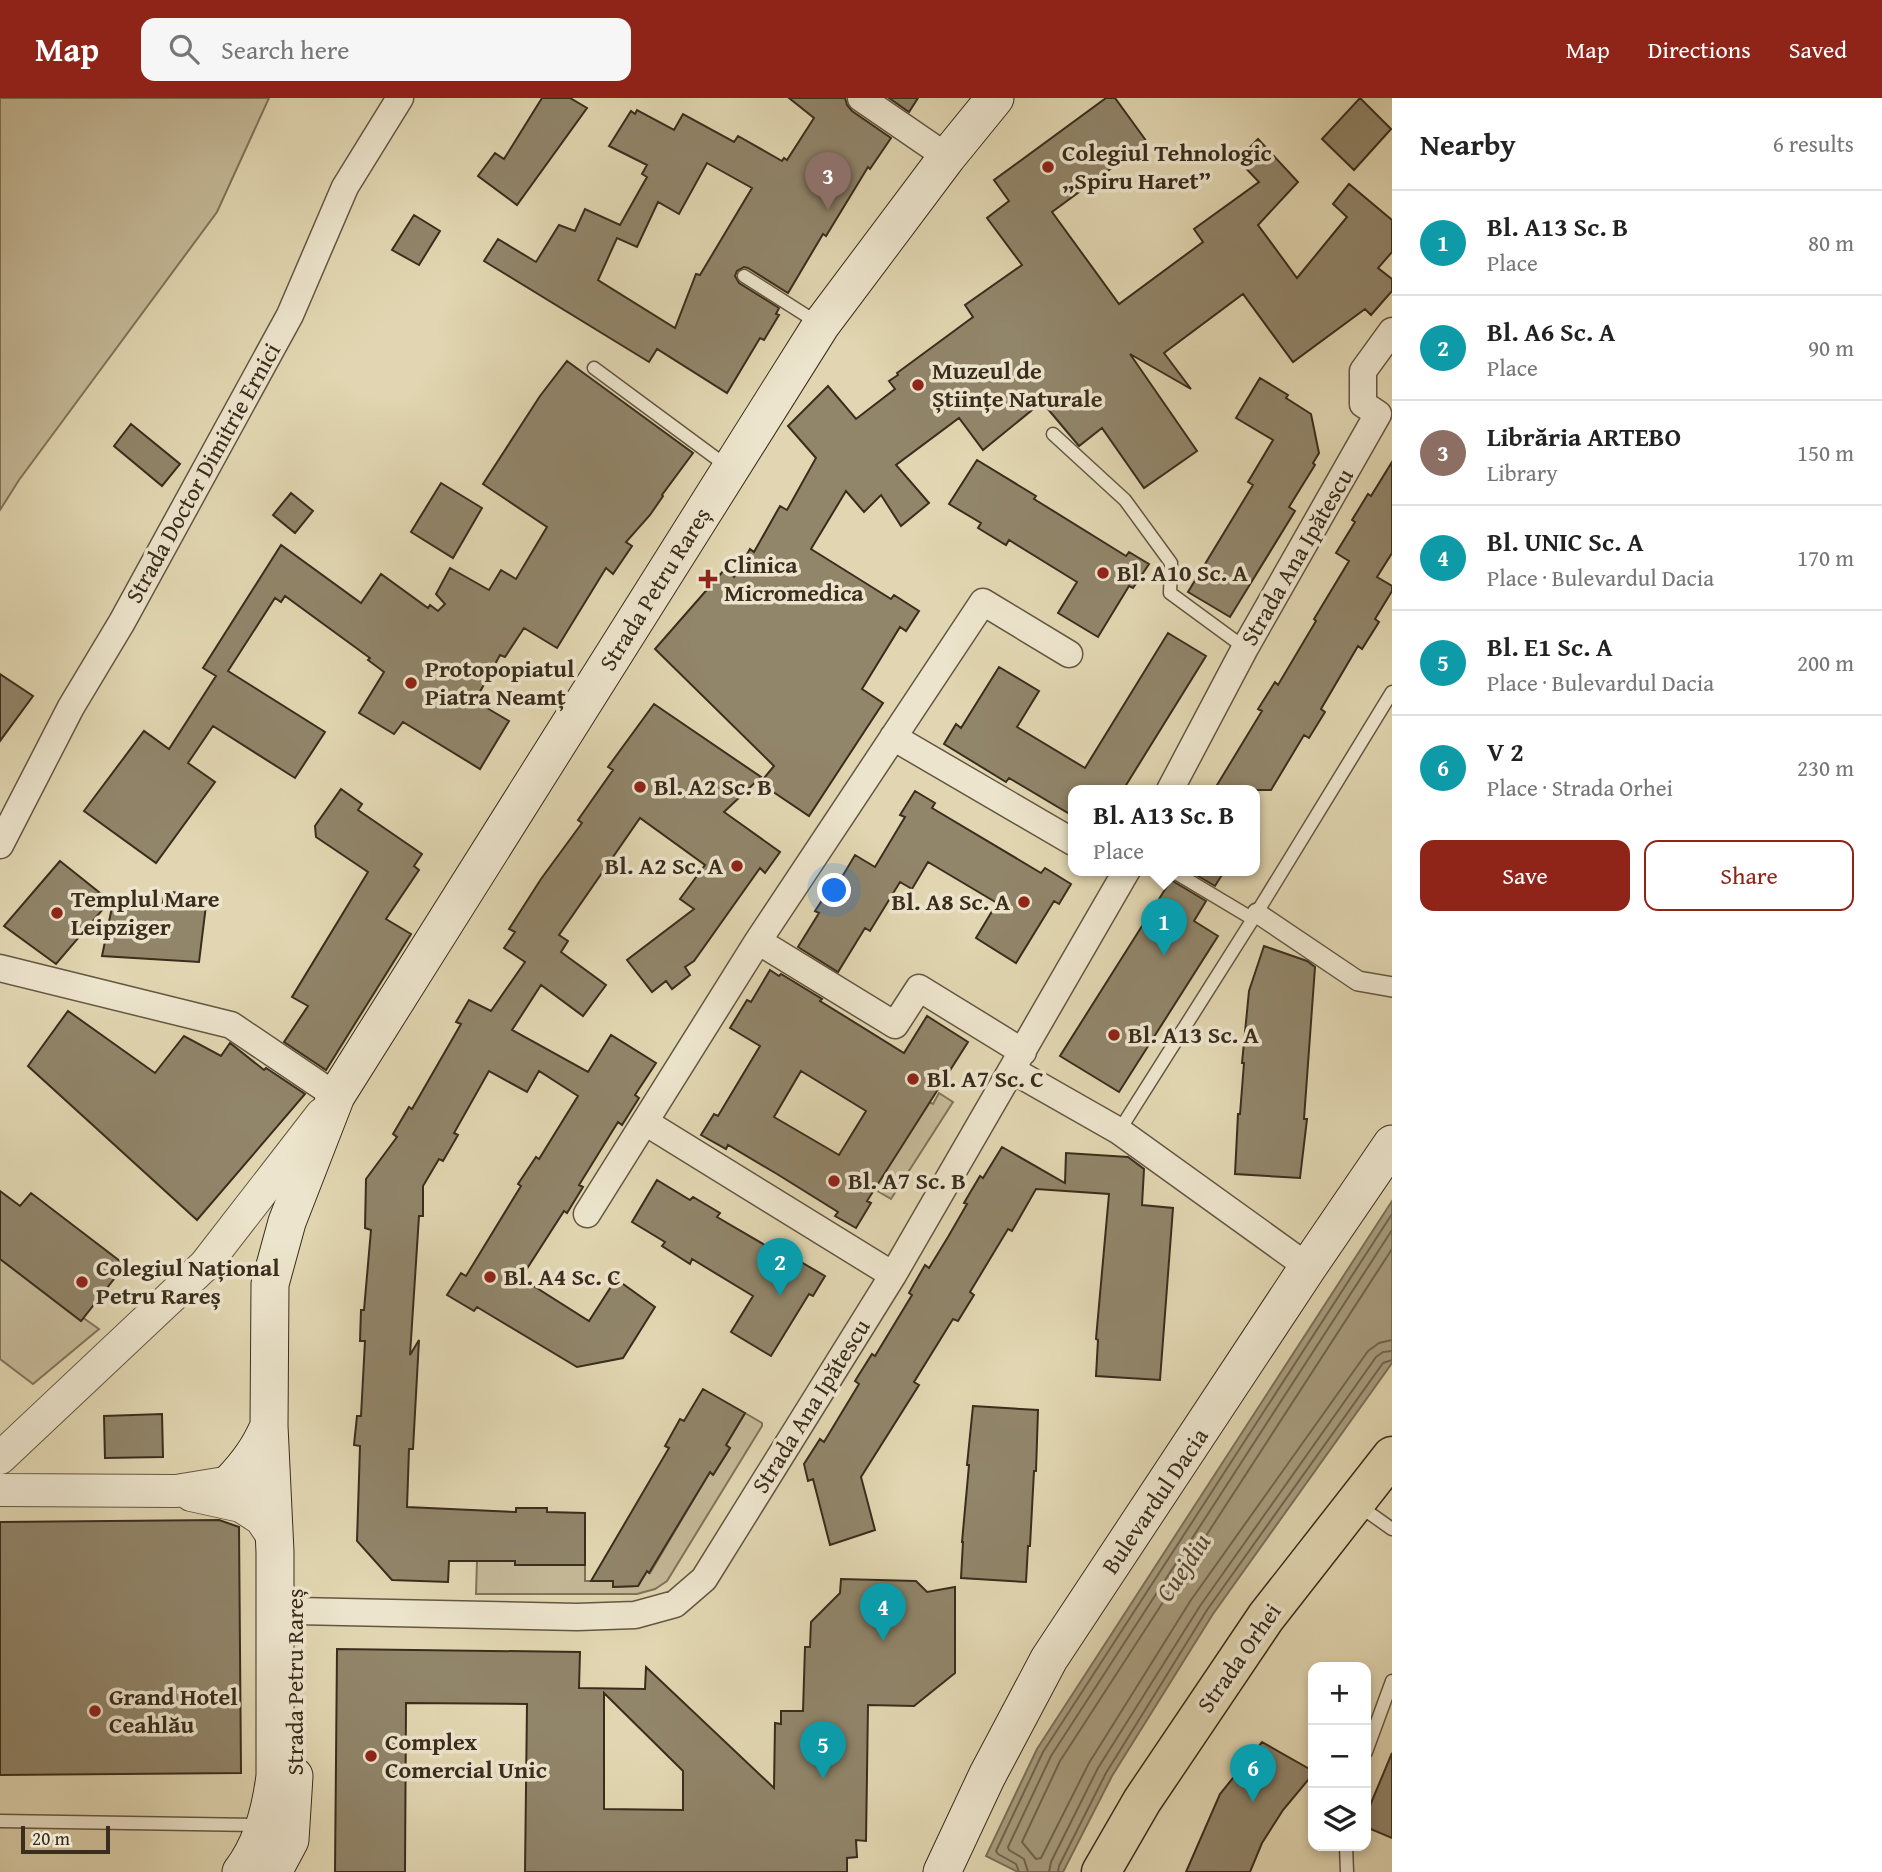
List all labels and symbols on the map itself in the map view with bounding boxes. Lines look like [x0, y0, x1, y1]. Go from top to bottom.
place label: Colegiul Tehnologic „Spiru Haret” [1062, 135, 1272, 198]
pin: 3 [805, 152, 851, 210]
marker: Colegiul Tehnologic „Spiru Haret” [1040, 159, 1056, 175]
street label: Strada Doctor Dimitrie Ernici [116, 336, 289, 609]
place label: Muzeul de Științe Naturale [932, 353, 1103, 416]
marker: Muzeul de Științe Naturale [910, 377, 926, 393]
street label: Strada Ana Ipătescu [1231, 461, 1362, 652]
street label: Strada Petru Rareș [590, 500, 719, 677]
place label: Clinica Micromedica [724, 547, 864, 610]
place label: Bl. A10 Sc. A [1117, 555, 1249, 590]
marker: Bl. A10 Sc. A [1095, 565, 1111, 581]
marker: Clinica Micromedica [698, 569, 718, 589]
place label: Protopopiatul Piatra Neamț [425, 651, 575, 714]
marker: Protopopiatul Piatra Neamț [403, 675, 419, 691]
place label: Bl. A2 Sc. B [654, 769, 772, 804]
marker: Bl. A2 Sc. B [632, 779, 648, 795]
place label: Bl. A2 Sc. A [605, 848, 724, 883]
marker: Bl. A2 Sc. A [729, 858, 745, 874]
your location [817, 873, 851, 907]
place label: Templul Mare Leipziger [71, 881, 220, 944]
place label: Bl. A8 Sc. A [892, 884, 1011, 919]
marker: Bl. A8 Sc. A [1016, 894, 1032, 910]
pin: 1 [1141, 898, 1187, 956]
marker: Templul Mare Leipziger [49, 905, 65, 921]
place label: Bl. A13 Sc. A [1128, 1017, 1260, 1052]
marker: Bl. A13 Sc. A [1106, 1027, 1122, 1043]
place label: Bl. A7 Sc. C [927, 1061, 1044, 1096]
marker: Bl. A7 Sc. C [905, 1071, 921, 1087]
place label: Bl. A7 Sc. B [848, 1163, 966, 1198]
marker: Bl. A7 Sc. B [826, 1173, 842, 1189]
pin: 2 [757, 1238, 803, 1296]
place label: Colegiul Național Petru Rareș [96, 1250, 280, 1313]
place label: Bl. A4 Sc. C [504, 1259, 621, 1294]
marker: Bl. A4 Sc. C [482, 1269, 498, 1285]
marker: Colegiul Național Petru Rareș [74, 1274, 90, 1290]
street label: Strada Ana Ipătescu [743, 1312, 878, 1500]
street label: Bulevardul Dacia [1093, 1420, 1217, 1581]
water label: Cuejdiu [1145, 1524, 1220, 1609]
pin: 4 [860, 1583, 906, 1641]
street label: Strada Petru Rareș [277, 1589, 312, 1775]
street label: Strada Orhei [1188, 1596, 1289, 1720]
place label: Grand Hotel Ceahlău [109, 1679, 238, 1742]
marker: Grand Hotel Ceahlău [87, 1703, 103, 1719]
pin: 5 [800, 1721, 846, 1779]
place label: Complex Comercial Unic [385, 1724, 547, 1787]
pin: 6 [1230, 1744, 1276, 1802]
marker: Complex Comercial Unic [363, 1748, 379, 1764]
scale bar [21, 1823, 110, 1855]

